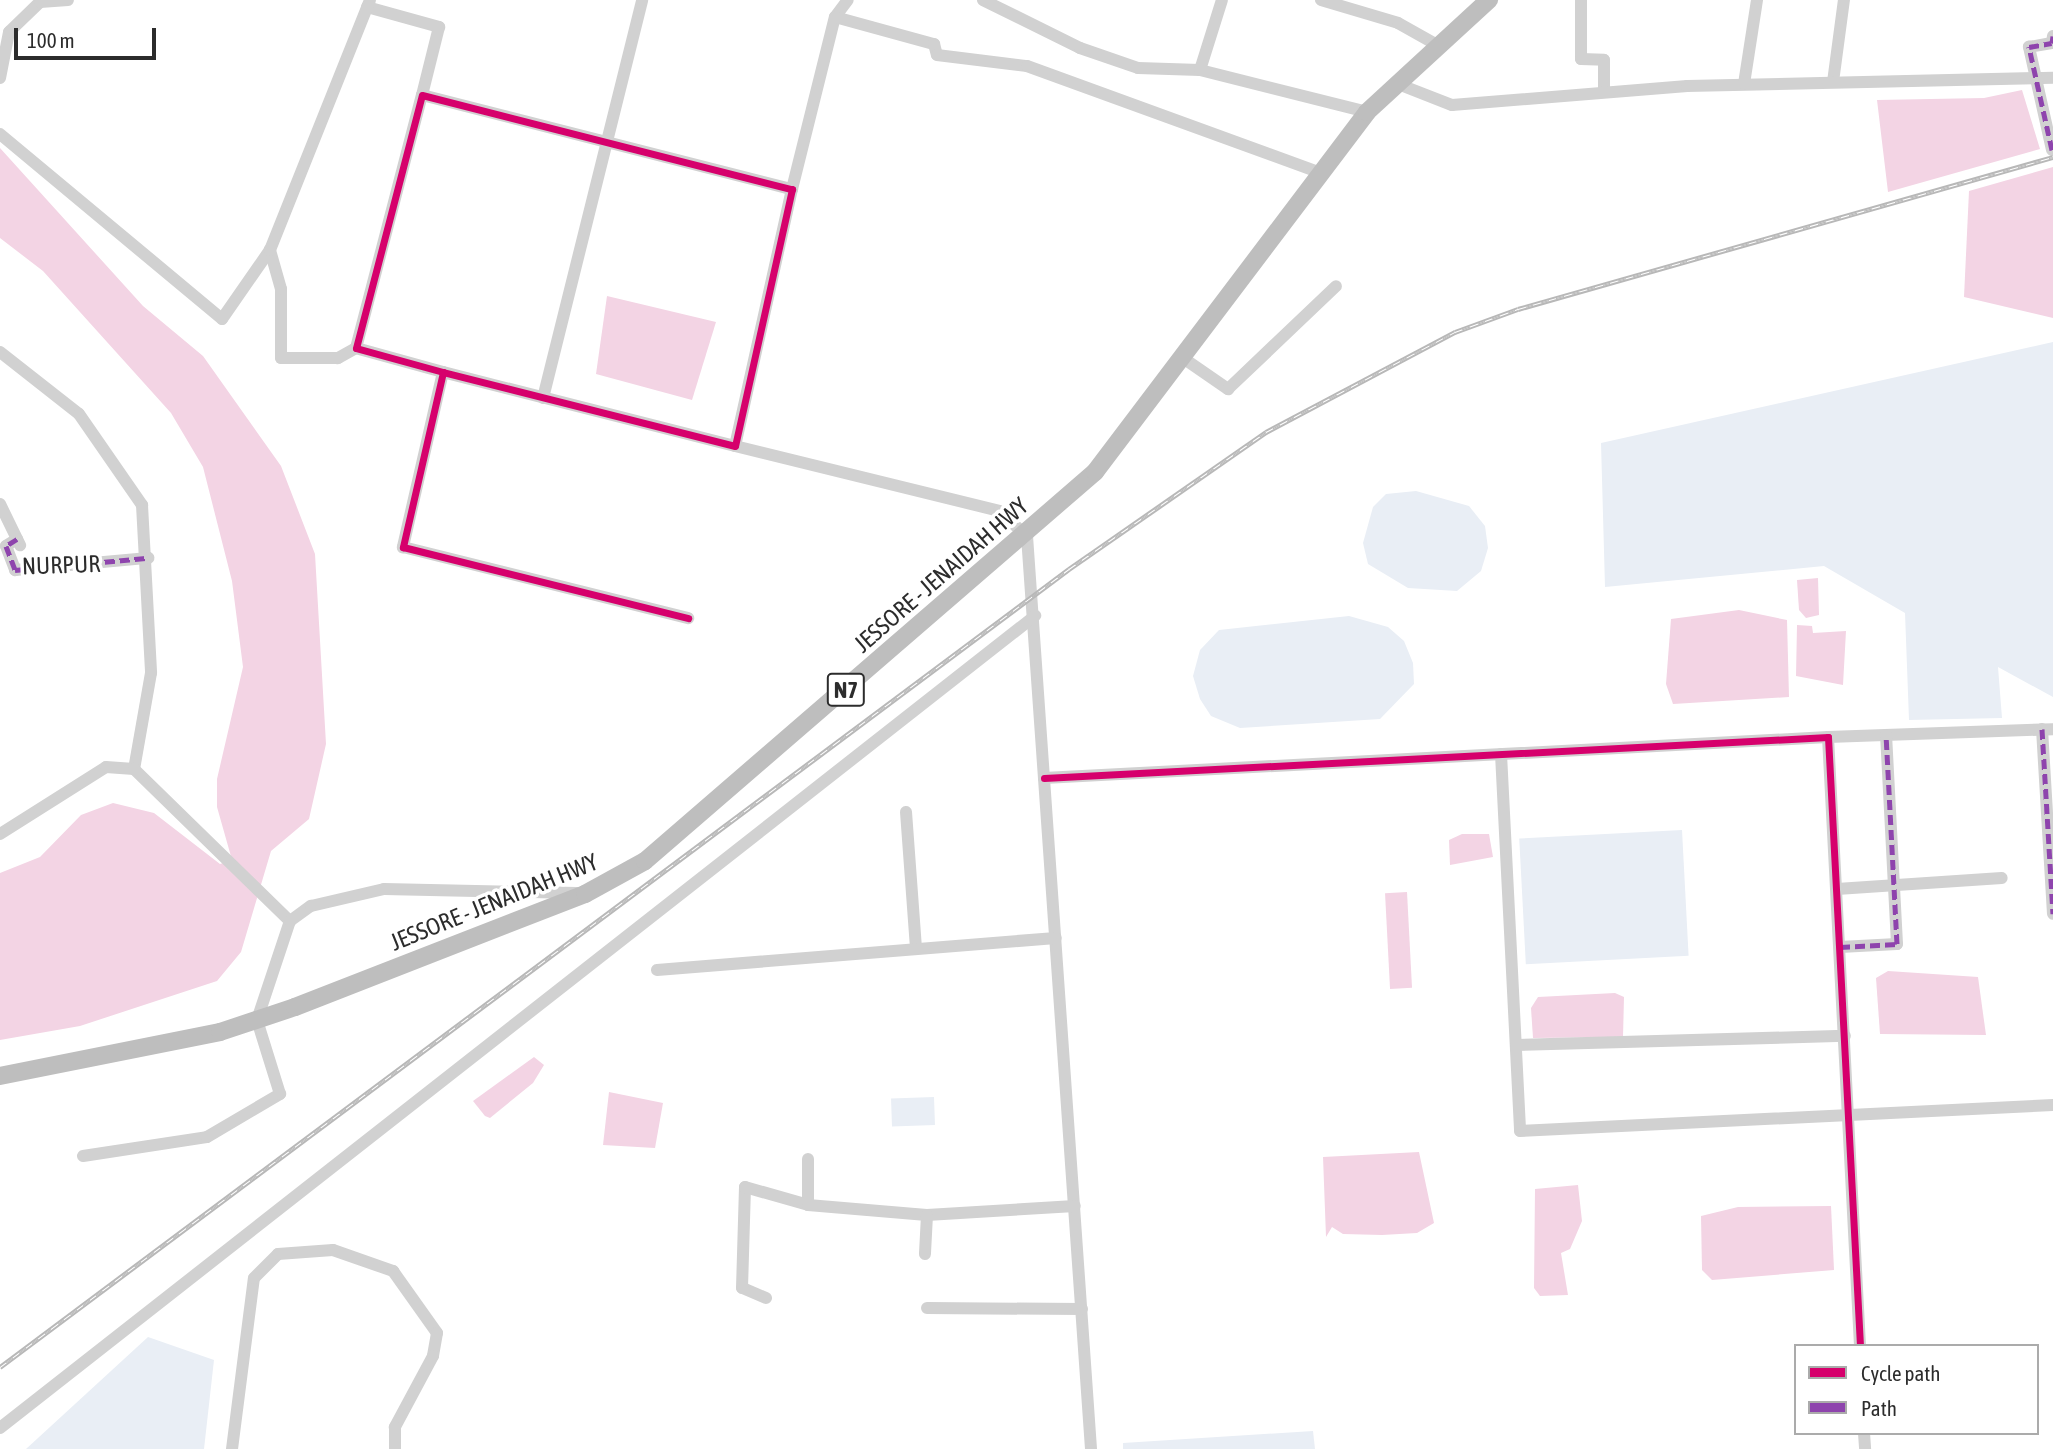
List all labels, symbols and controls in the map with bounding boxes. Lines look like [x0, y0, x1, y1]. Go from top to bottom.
scale bar [18, 14, 159, 58]
text: 100 m [27, 28, 75, 52]
street label: JESSORE - JENAIDAH HWY [848, 492, 1034, 658]
street label: NURPUR [21, 549, 101, 581]
road number: N7 [827, 670, 865, 710]
street label: JESSORE - JENAIDAH HWY [386, 847, 602, 957]
legend [1794, 1344, 2039, 1435]
text: Cycle path [1861, 1361, 1940, 1385]
text: Path [1861, 1396, 1897, 1420]

